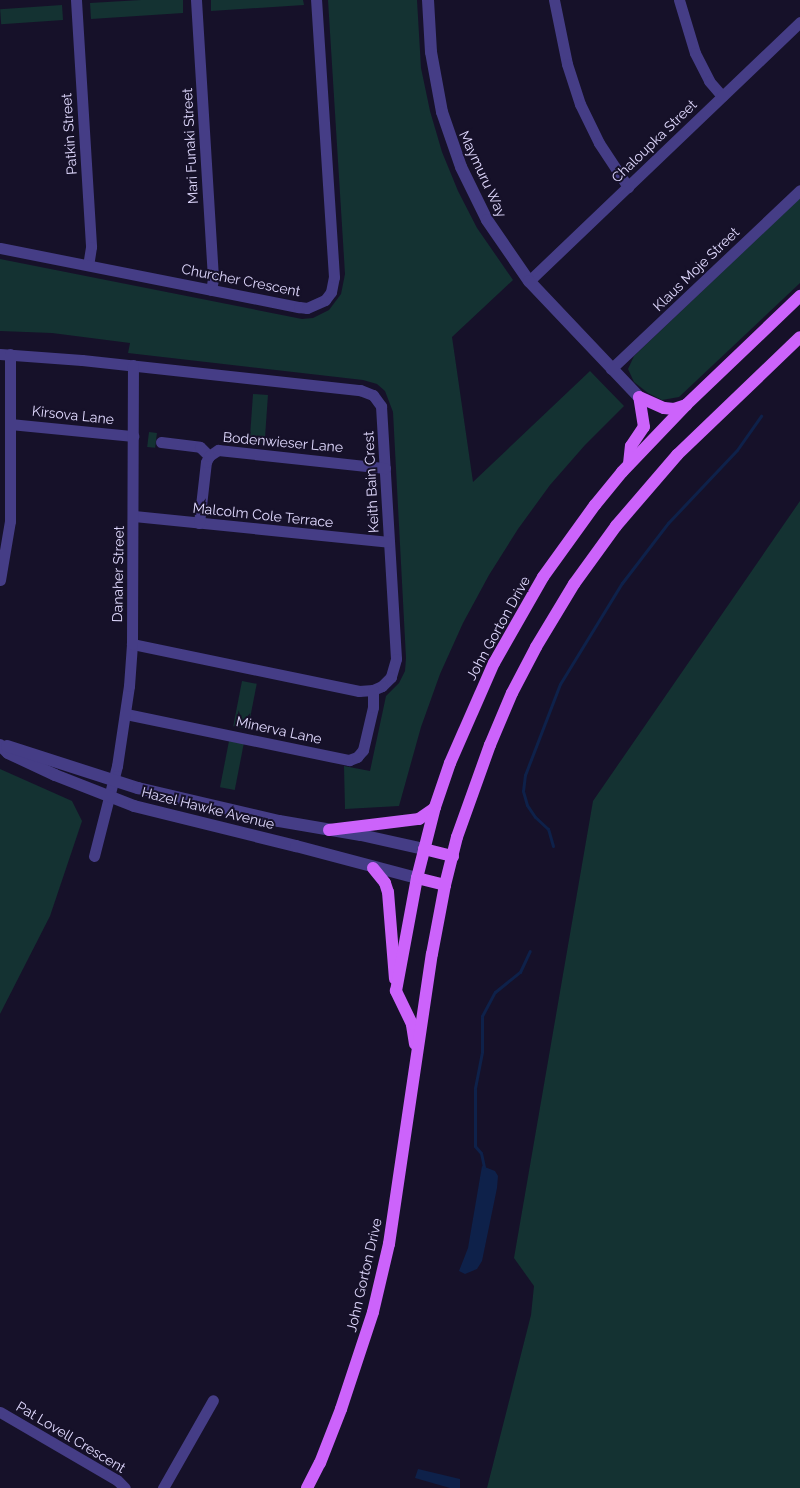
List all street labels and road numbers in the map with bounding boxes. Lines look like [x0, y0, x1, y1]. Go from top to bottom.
street label: Mari Funaki Street [179, 88, 201, 204]
street label: Patkin Street [58, 93, 80, 175]
street label: Chaloupka Street [608, 96, 700, 186]
street label: Maymuru Way [456, 128, 510, 220]
street label: Klaus Moje Street [649, 224, 743, 314]
street label: Churcher Crescent [180, 260, 302, 300]
street label: Kirsova Lane [31, 402, 115, 428]
street label: Bodenwieser Lane [222, 428, 344, 456]
street label: Keith Bain Crest [360, 431, 382, 533]
street label: Malcolm Cole Terrace [192, 499, 334, 531]
street label: Danaher Street [109, 525, 127, 623]
street label: John Gorton Drive [463, 573, 533, 683]
street label: Minerva Lane [235, 713, 323, 747]
street label: Hazel Hawke Avenue [139, 783, 277, 833]
street label: John Gorton Drive [343, 1217, 385, 1333]
street label: Pat Lovell Crescent [13, 1398, 129, 1476]

